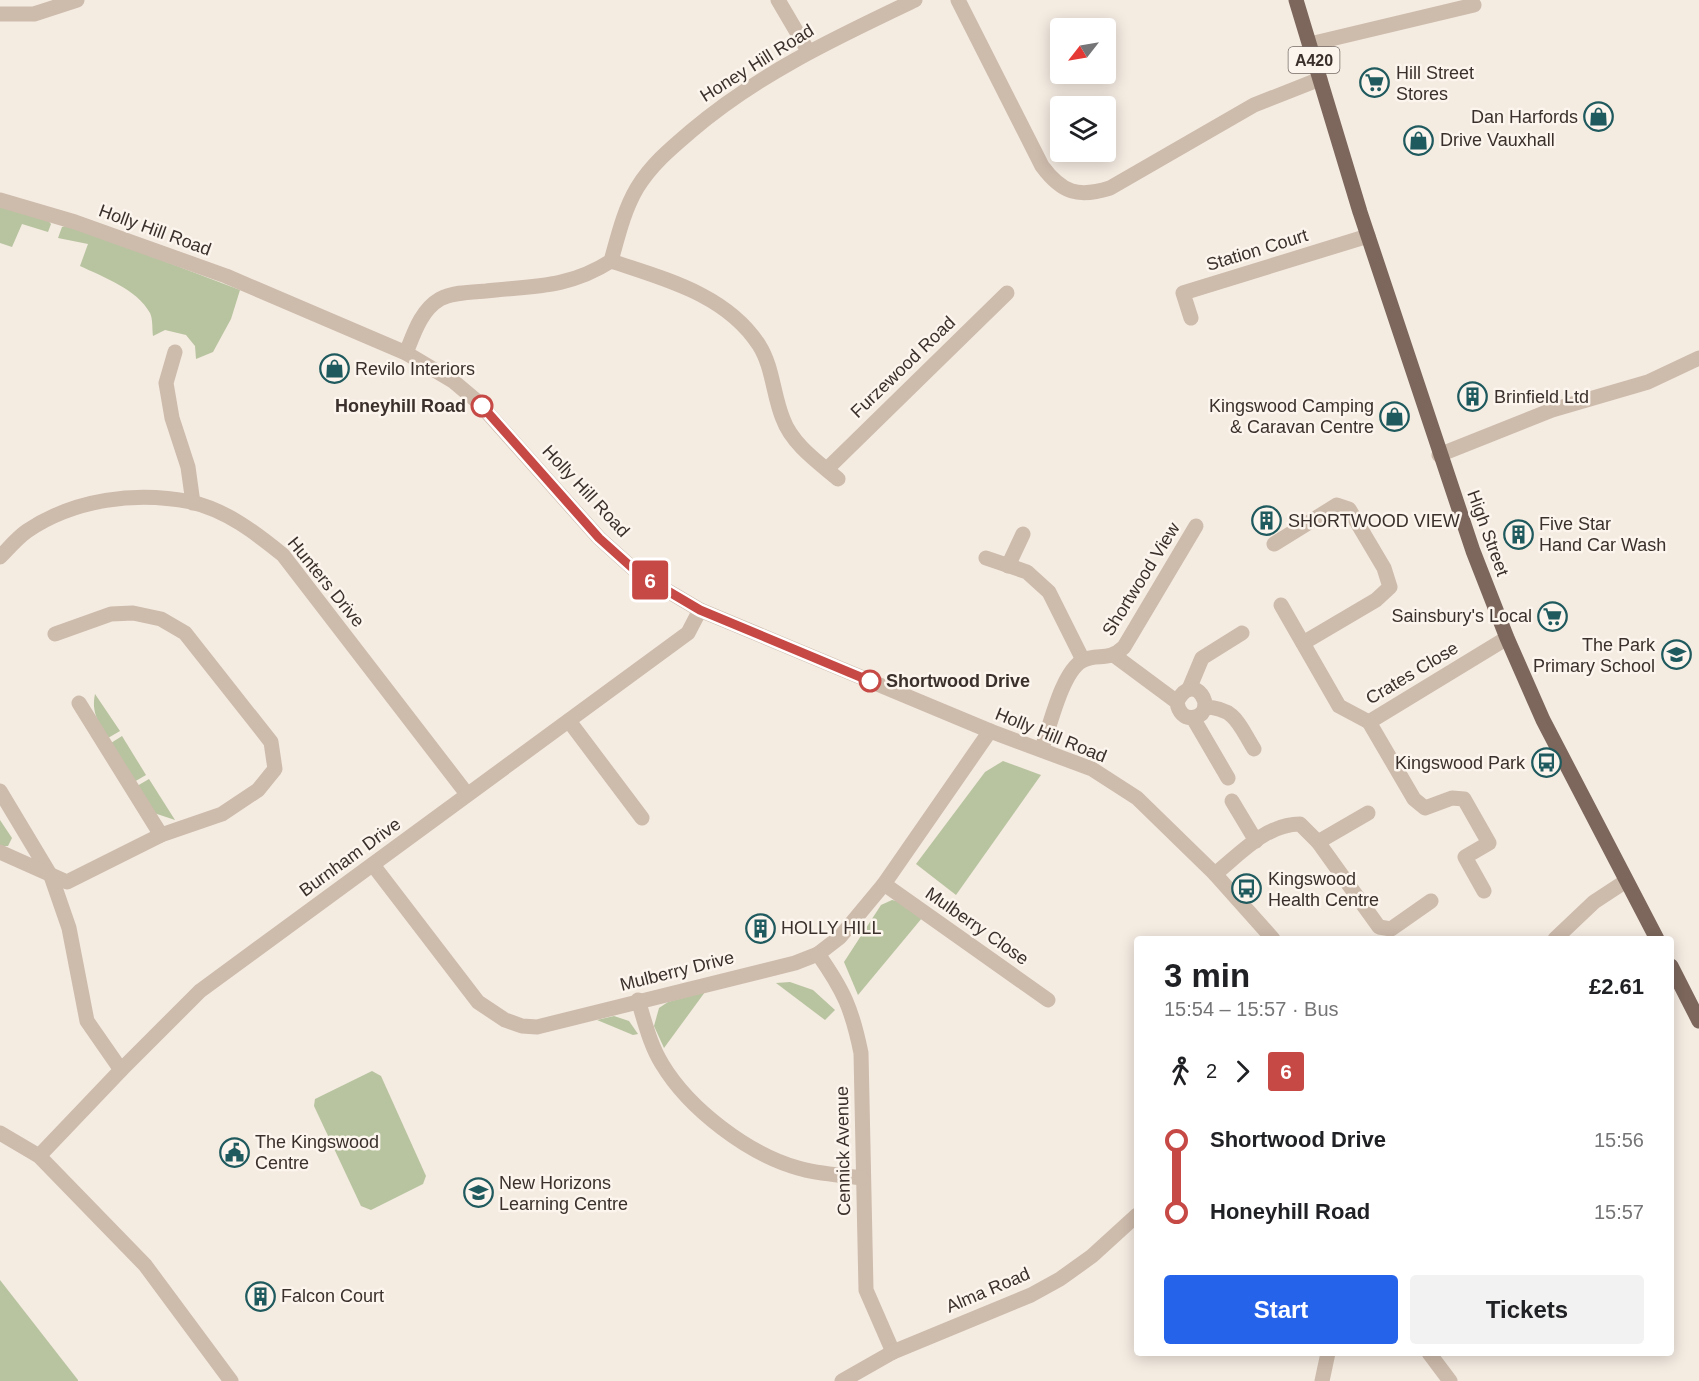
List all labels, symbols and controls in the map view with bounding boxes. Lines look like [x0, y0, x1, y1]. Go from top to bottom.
north arrow [1050, 18, 1116, 84]
map controls [1050, 18, 1116, 162]
street label: Honey Hill Road [697, 20, 817, 106]
road number: A420 [1288, 47, 1340, 73]
place label: Hill Street Stores [1396, 63, 1474, 104]
supermarket icon: Hill Street Stores [1359, 67, 1391, 99]
button: layers [1050, 96, 1116, 162]
shop icon: Dan Harfords [1583, 101, 1615, 133]
place label: Dan Harfords [1471, 107, 1578, 127]
shop icon: Drive Vauxhall [1403, 124, 1435, 156]
place label: Drive Vauxhall [1440, 130, 1555, 150]
street label: Holly Hill Road [96, 200, 214, 260]
street label: Station Court [1204, 225, 1310, 275]
street label: Furzewood Road [847, 312, 959, 422]
shop icon: Revilo Interiors [318, 353, 350, 385]
place label: Revilo Interiors [355, 359, 475, 379]
building icon: Brinfield Ltd [1457, 381, 1489, 413]
place label: Brinfield Ltd [1494, 387, 1589, 407]
marker: Honeyhill Road [471, 395, 493, 417]
place label: Honeyhill Road [335, 396, 466, 416]
place label: Kingswood Camping & Caravan Centre [1209, 396, 1374, 437]
shop icon: Kingswood Camping & Caravan Centre [1379, 400, 1411, 432]
street label: Holly Hill Road [538, 441, 634, 541]
street label: High Street [1463, 487, 1513, 579]
building icon: SHORTWOOD VIEW [1251, 505, 1283, 537]
place label: SHORTWOOD VIEW [1288, 511, 1460, 531]
place label: Five Star Hand Car Wash [1539, 514, 1666, 555]
street label: Shortwood View [1098, 518, 1184, 639]
building icon: Five Star Hand Car Wash [1502, 518, 1534, 550]
street label: Hunters Drive [284, 533, 368, 631]
line badge: 6 [630, 560, 670, 600]
text: 6 [644, 569, 656, 592]
supermarket icon: Sainsbury's Local [1537, 600, 1569, 632]
place label: Sainsbury's Local [1391, 606, 1532, 626]
place label: The Park Primary School [1533, 635, 1656, 676]
street label: Crates Close [1362, 638, 1462, 708]
school or university icon: The Park Primary School [1660, 639, 1692, 671]
marker: Shortwood Drive [859, 670, 881, 692]
place label: Shortwood Drive [886, 671, 1030, 691]
street label: Holly Hill Road [993, 704, 1109, 766]
bus stop icon: Kingswood Park [1530, 747, 1562, 779]
place label: Kingswood Park [1395, 753, 1526, 773]
street label: Burnham Drive [296, 814, 404, 900]
place label: Kingswood Health Centre [1268, 869, 1379, 910]
bus stop icon: Kingswood Health Centre [1231, 873, 1263, 905]
street label: Mulberry Close [922, 883, 1032, 969]
building icon: HOLLY HILL [744, 912, 776, 944]
place label: HOLLY HILL [781, 918, 881, 938]
street label: Mulberry Drive [618, 947, 736, 995]
text: 3 min [1164, 957, 1250, 994]
text: £2.61 [1589, 974, 1644, 999]
text: 15:54 – 15:57 · Bus [1164, 998, 1339, 1020]
icon: walk [1164, 1055, 1197, 1088]
icon: forward [1226, 1055, 1259, 1088]
text: 2 [1206, 1060, 1217, 1082]
text: 6 [1280, 1060, 1292, 1083]
street label: Cennick Avenue [832, 1086, 854, 1216]
text: Shortwood Drive [1210, 1127, 1386, 1152]
text: 15:56 [1594, 1129, 1644, 1151]
place label: The Kingswood Centre [255, 1132, 379, 1173]
public building icon: The Kingswood Centre [218, 1136, 250, 1168]
place label: New Horizons Learning Centre [499, 1173, 628, 1214]
school or university icon: New Horizons Learning Centre [462, 1177, 494, 1209]
text: Honeyhill Road [1210, 1199, 1370, 1224]
text: 15:57 [1594, 1201, 1644, 1223]
street label: Alma Road [943, 1263, 1033, 1317]
button: Start [1164, 1275, 1398, 1344]
button: Tickets [1410, 1275, 1644, 1344]
building icon: Falcon Court [244, 1280, 276, 1312]
place label: Falcon Court [281, 1286, 384, 1306]

